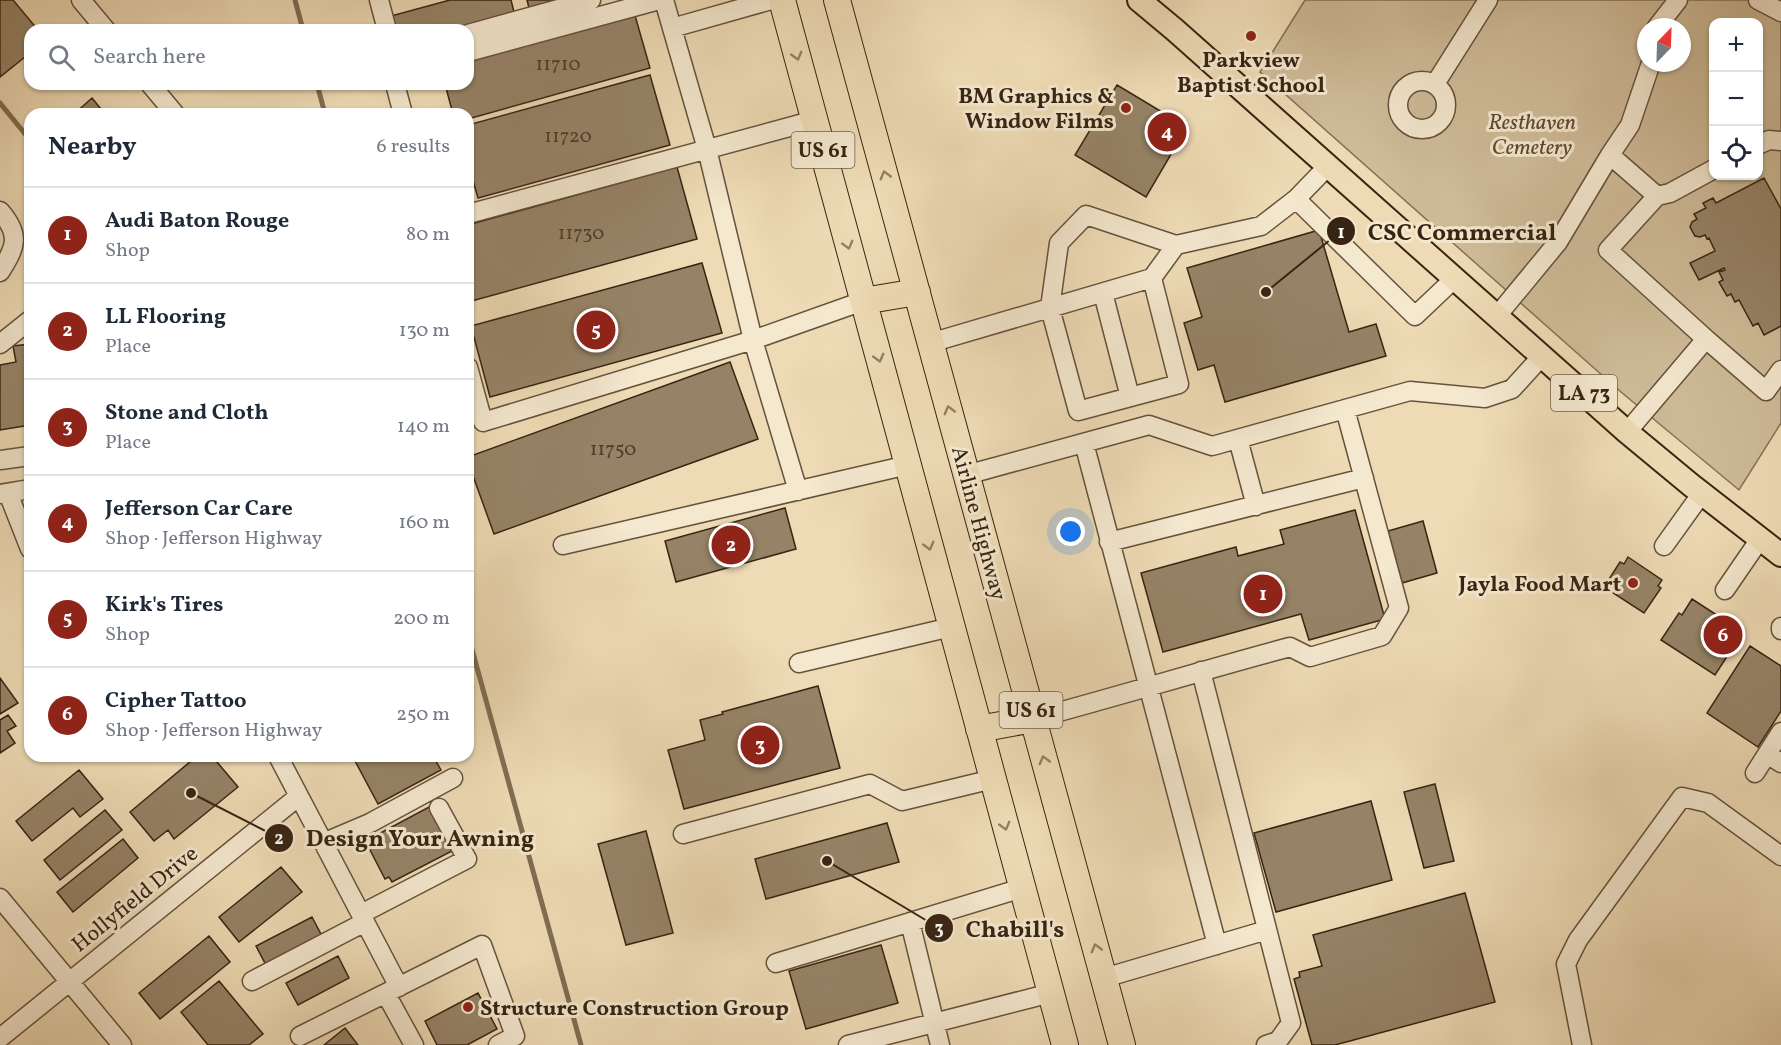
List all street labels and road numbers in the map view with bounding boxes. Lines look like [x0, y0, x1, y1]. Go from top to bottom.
road number: US 61 [792, 132, 854, 168]
road number: LA 73 [1551, 375, 1617, 411]
street label: Airline Highway [942, 443, 1013, 604]
road number: US 61 [1000, 692, 1062, 728]
street label: Hollyfield Drive [66, 839, 205, 961]

